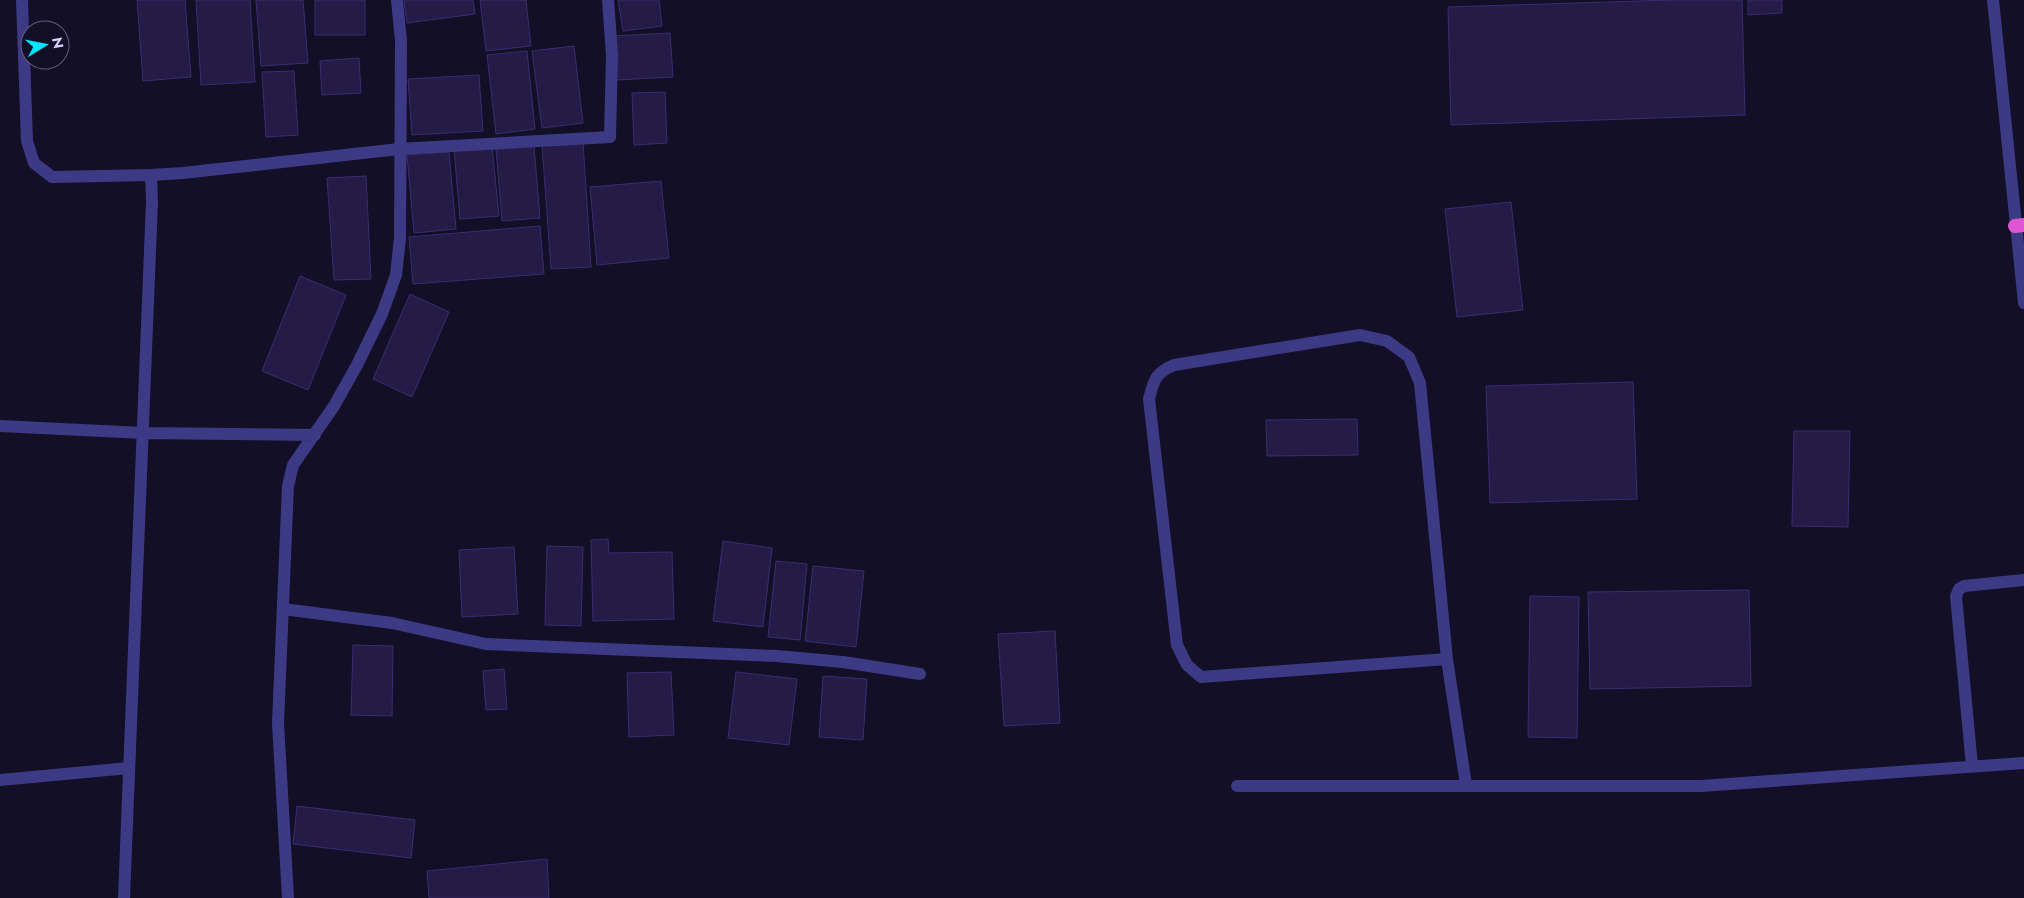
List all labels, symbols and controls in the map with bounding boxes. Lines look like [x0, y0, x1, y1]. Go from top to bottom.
north arrow [20, 20, 70, 70]
text: N [47, 36, 69, 50]

